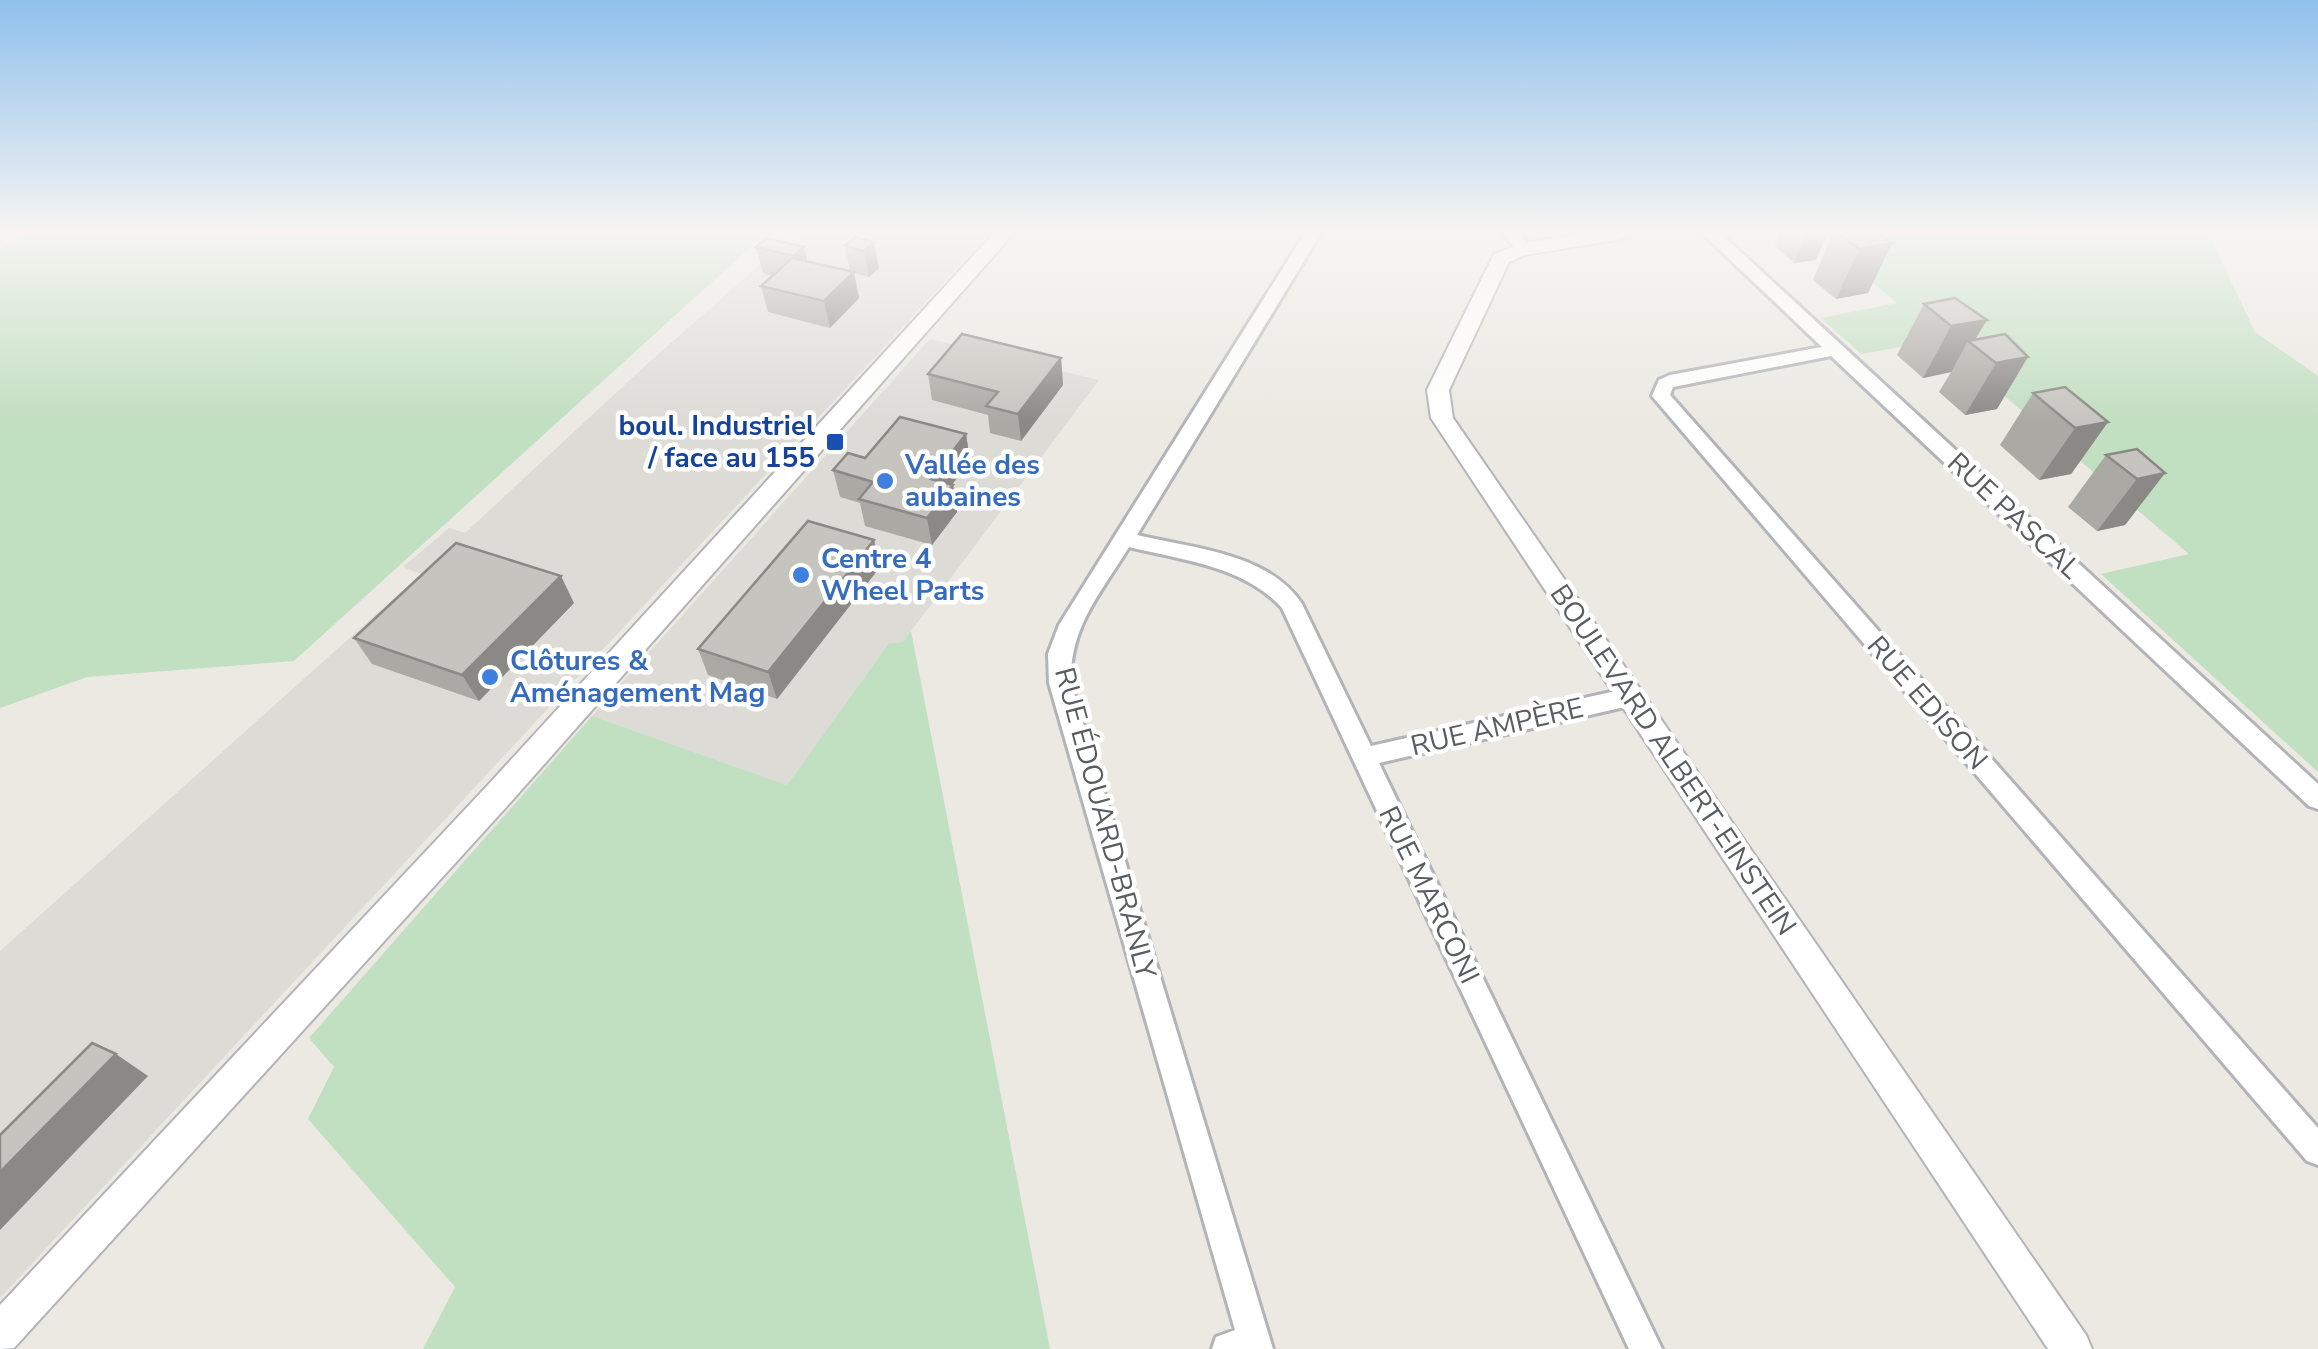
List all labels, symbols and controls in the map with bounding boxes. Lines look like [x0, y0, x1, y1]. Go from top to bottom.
place label: boul. Industriel / face au 155 [618, 407, 815, 477]
marker: boul. Industriel / face au 155 [824, 431, 846, 453]
street label: RUE PASCAL [1939, 444, 2089, 588]
place label: Vallée des aubaines [904, 446, 1040, 516]
marker: Vallée des aubaines [874, 470, 896, 492]
place label: Centre 4 Wheel Parts [821, 540, 985, 610]
marker: Centre 4 Wheel Parts [790, 564, 812, 586]
street label: BOULEVARD ALBERT-EINSTEIN [1541, 577, 1805, 943]
street label: RUE EDISON [1858, 628, 1996, 778]
place label: Clôtures & Aménagement Mag [510, 642, 765, 712]
street label: RUE ÉDOUARD-BRANLY [1045, 663, 1165, 984]
marker: Clôtures & Aménagement Mag [479, 666, 501, 688]
street label: RUE AMPÈRE [1407, 689, 1587, 765]
street label: RUE MARCONI [1370, 800, 1488, 990]

